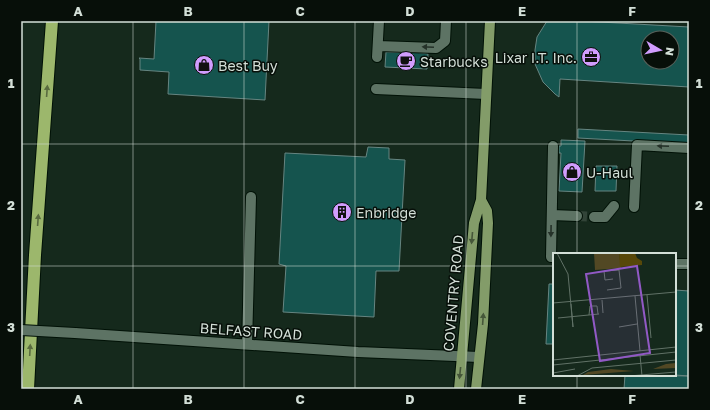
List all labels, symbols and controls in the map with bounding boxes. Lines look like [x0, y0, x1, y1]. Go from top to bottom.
text: A [73, 3, 83, 19]
text: B [183, 3, 193, 19]
text: C [295, 3, 305, 19]
text: D [405, 3, 415, 19]
text: E [518, 3, 526, 19]
text: F [628, 3, 636, 19]
north arrow [640, 30, 680, 70]
one-way arrow [422, 44, 434, 51]
office icon: Lixar I.T. Inc. [580, 46, 602, 68]
text: N [663, 46, 677, 57]
place label: Lixar I.T. Inc. [495, 49, 577, 66]
cafe icon: Starbucks [395, 50, 417, 72]
place label: Starbucks [420, 53, 488, 70]
shop icon: Best Buy [193, 54, 215, 76]
place label: Best Buy [218, 57, 278, 74]
text: 1 [8, 75, 15, 91]
text: 1 [696, 75, 703, 91]
one-way arrow [44, 85, 51, 97]
one-way arrow [657, 143, 669, 150]
shop icon: U-Haul [561, 161, 583, 183]
place label: U-Haul [586, 164, 633, 181]
text: 2 [7, 197, 15, 213]
text: 2 [695, 197, 703, 213]
building icon: Enbridge [331, 201, 353, 223]
place label: Enbridge [356, 204, 416, 221]
one-way arrow [34, 214, 41, 226]
one-way arrow [548, 225, 555, 237]
one-way arrow [469, 232, 475, 244]
street label: COVENTRY ROAD [439, 234, 467, 352]
inset map [553, 253, 676, 376]
one-way arrow [480, 312, 486, 325]
text: 3 [7, 319, 15, 335]
street label: BELFAST ROAD [199, 319, 303, 343]
text: 3 [695, 319, 703, 335]
one-way arrow [26, 344, 33, 356]
one-way arrow [457, 367, 464, 379]
text: A [73, 391, 83, 407]
text: B [183, 391, 193, 407]
text: C [295, 391, 305, 407]
text: D [405, 391, 415, 407]
text: E [518, 391, 526, 407]
text: F [628, 391, 636, 407]

